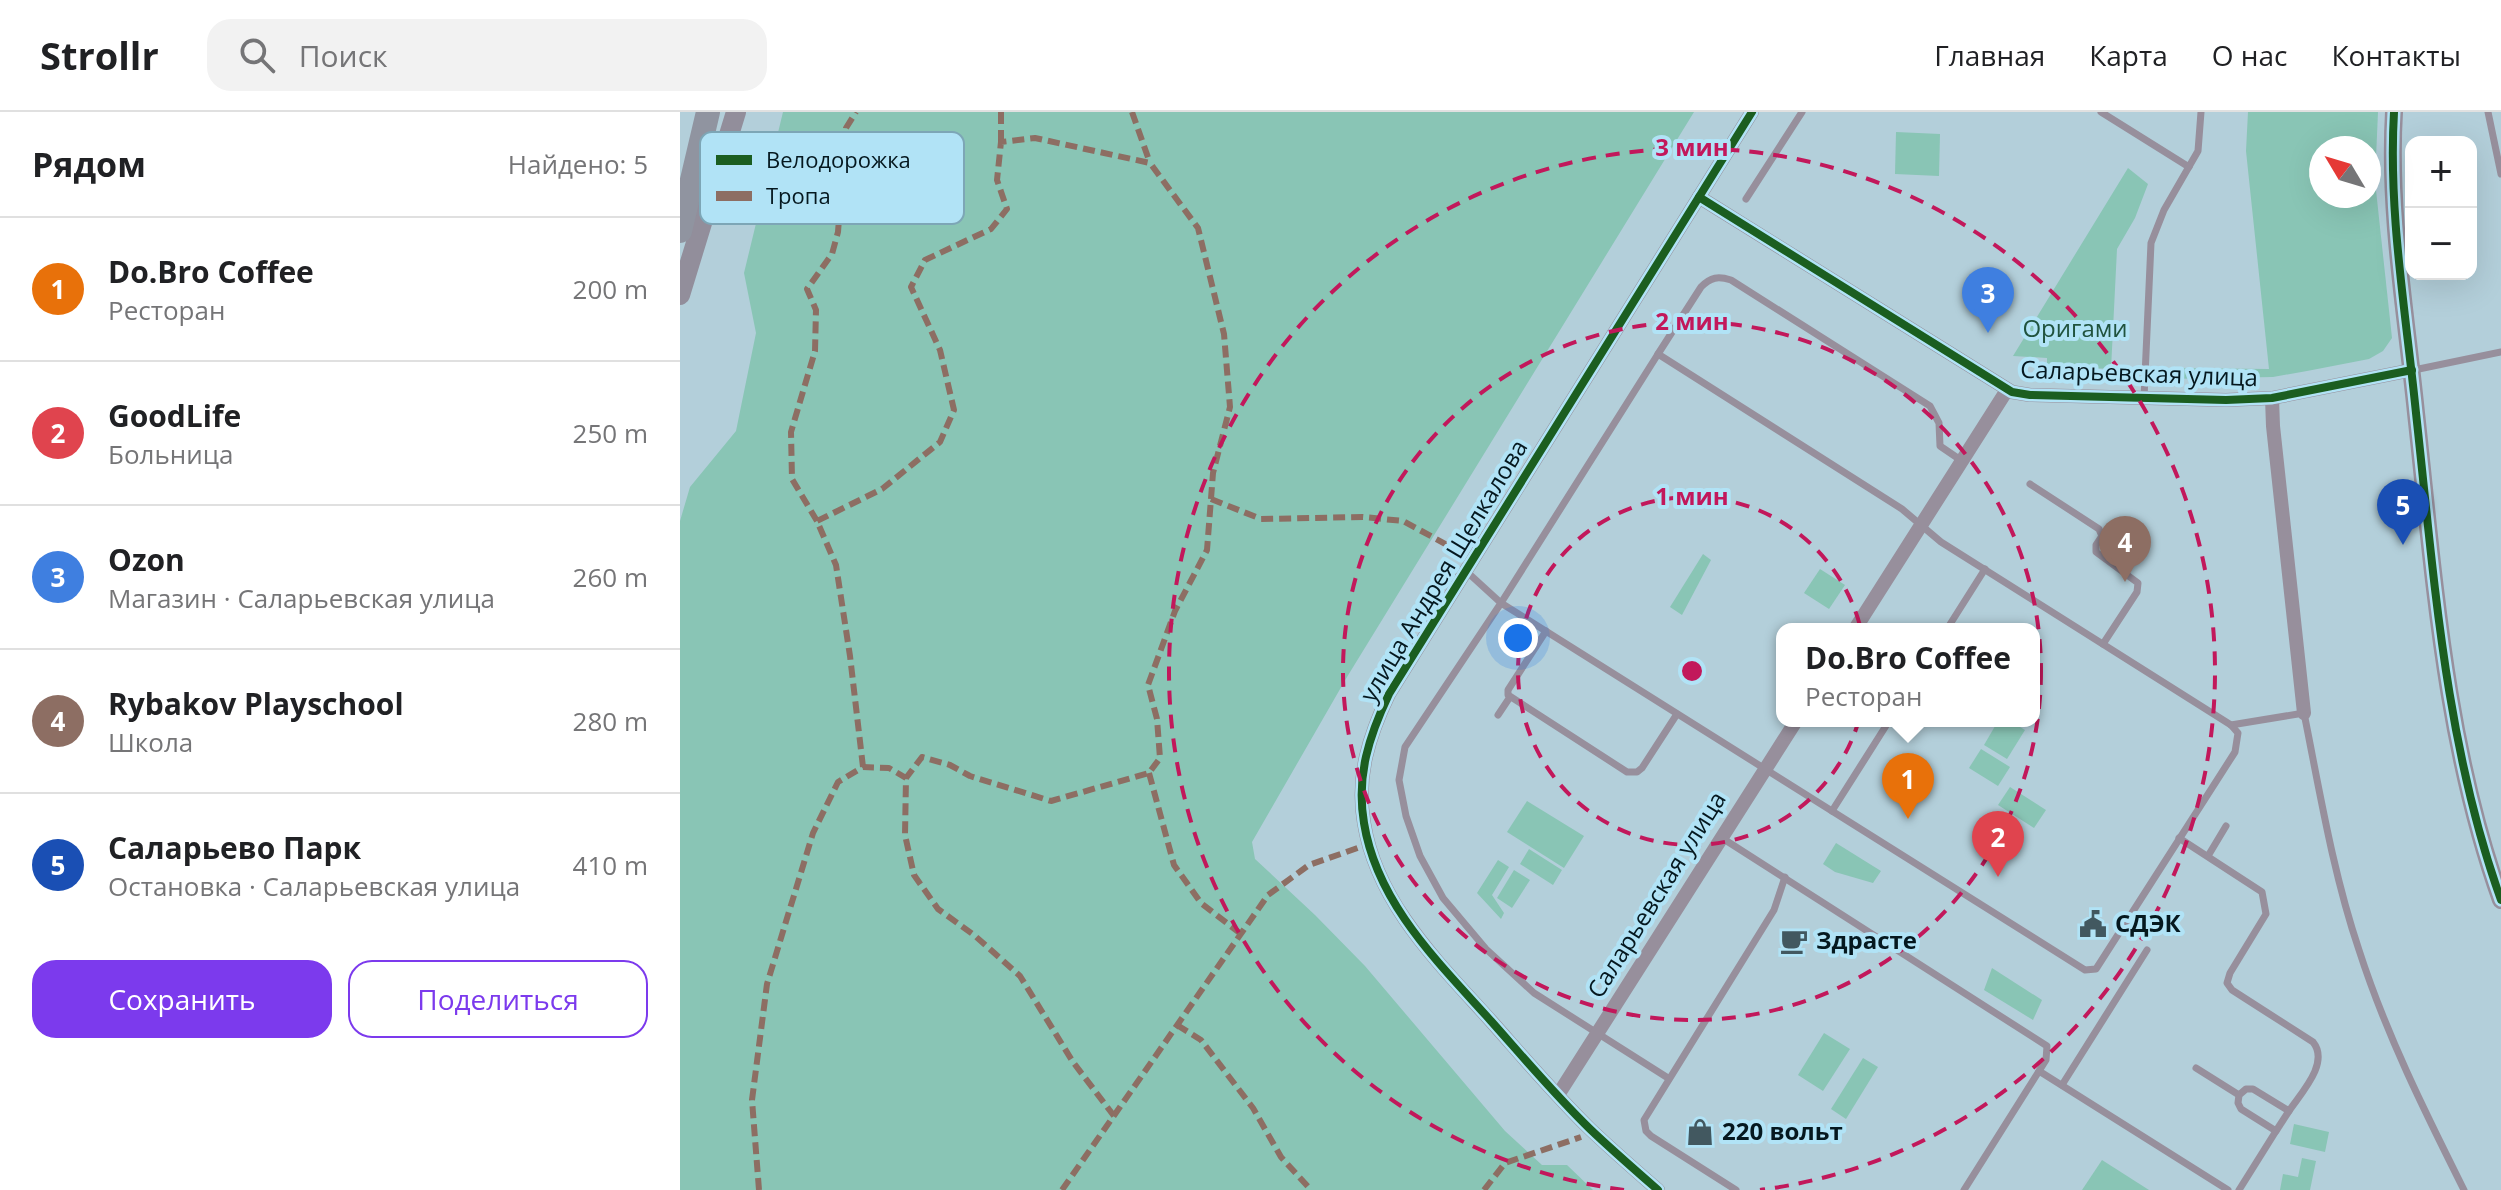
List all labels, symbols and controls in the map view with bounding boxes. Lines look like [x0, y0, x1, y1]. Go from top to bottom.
search box [207, 19, 767, 91]
text: Strollr [40, 29, 159, 81]
icon: search [235, 33, 279, 77]
text: Поиск [299, 35, 388, 76]
text: Главная [1934, 36, 2045, 74]
text: Карта [2089, 36, 2168, 74]
text: О нас [2212, 36, 2287, 74]
text: Контакты [2331, 36, 2461, 74]
text: 3 мин [1655, 130, 1729, 163]
legend [700, 132, 964, 224]
north arrow [2309, 136, 2381, 208]
map controls [2405, 136, 2477, 280]
button: + [2405, 136, 2477, 208]
text: Рядом [32, 141, 146, 187]
text: Велодорожка [766, 144, 911, 174]
text: Найдено: 5 [508, 146, 648, 182]
text: Тропа [766, 180, 831, 210]
button: − [2405, 208, 2477, 280]
text: Do.Bro Coffee [108, 251, 314, 292]
pin: 3 [1962, 267, 2014, 333]
text: 1 [51, 271, 65, 307]
text: 200 m [573, 271, 648, 307]
text: Ресторан [108, 292, 225, 328]
text: 2 мин [1655, 304, 1729, 337]
park label: Оригами [2022, 311, 2128, 344]
street label: Саларьевская улица [2020, 352, 2258, 393]
text: GoodLife [108, 395, 241, 436]
text: 2 [51, 415, 65, 451]
text: 250 m [573, 415, 648, 451]
street label: улица Андрея Щелкалова [1351, 433, 1534, 708]
text: Больница [108, 436, 233, 472]
text: 1 мин [1655, 479, 1729, 512]
pin: 5 [2377, 479, 2429, 545]
pin: 4 [2099, 516, 2151, 582]
text: Ozon [108, 539, 185, 580]
text: 3 [51, 559, 65, 595]
text: 260 m [573, 559, 648, 595]
text: Магазин · Саларьевская улица [108, 580, 495, 616]
your location [1498, 618, 1538, 658]
popup [1776, 623, 2040, 727]
text: Do.Bro Coffee [1805, 637, 2011, 678]
centre of rings [1678, 657, 1706, 685]
text: Ресторан [1805, 678, 1922, 714]
text: Rybakov Playschool [108, 683, 404, 724]
text: 4 [51, 703, 65, 739]
text: 280 m [573, 703, 648, 739]
text: Школа [108, 724, 193, 760]
pin: 1 [1882, 753, 1934, 819]
street label: Саларьевская улица [1579, 785, 1733, 1004]
pin: 2 [1972, 811, 2024, 877]
text: Саларьево Парк [108, 827, 361, 868]
text: 5 [51, 847, 65, 883]
text: 410 m [573, 847, 648, 883]
text: Остановка · Саларьевская улица [108, 868, 520, 904]
place label: СДЭК [2115, 906, 2182, 939]
public building icon: СДЭК [2078, 909, 2108, 939]
place label: Здрасте [1816, 923, 1917, 956]
cafe icon: Здрасте [1779, 926, 1809, 956]
button: Сохранить [32, 960, 332, 1038]
button: Поделиться [348, 960, 648, 1038]
place label: 220 вольт [1722, 1114, 1843, 1147]
shop icon: 220 вольт [1685, 1117, 1715, 1147]

